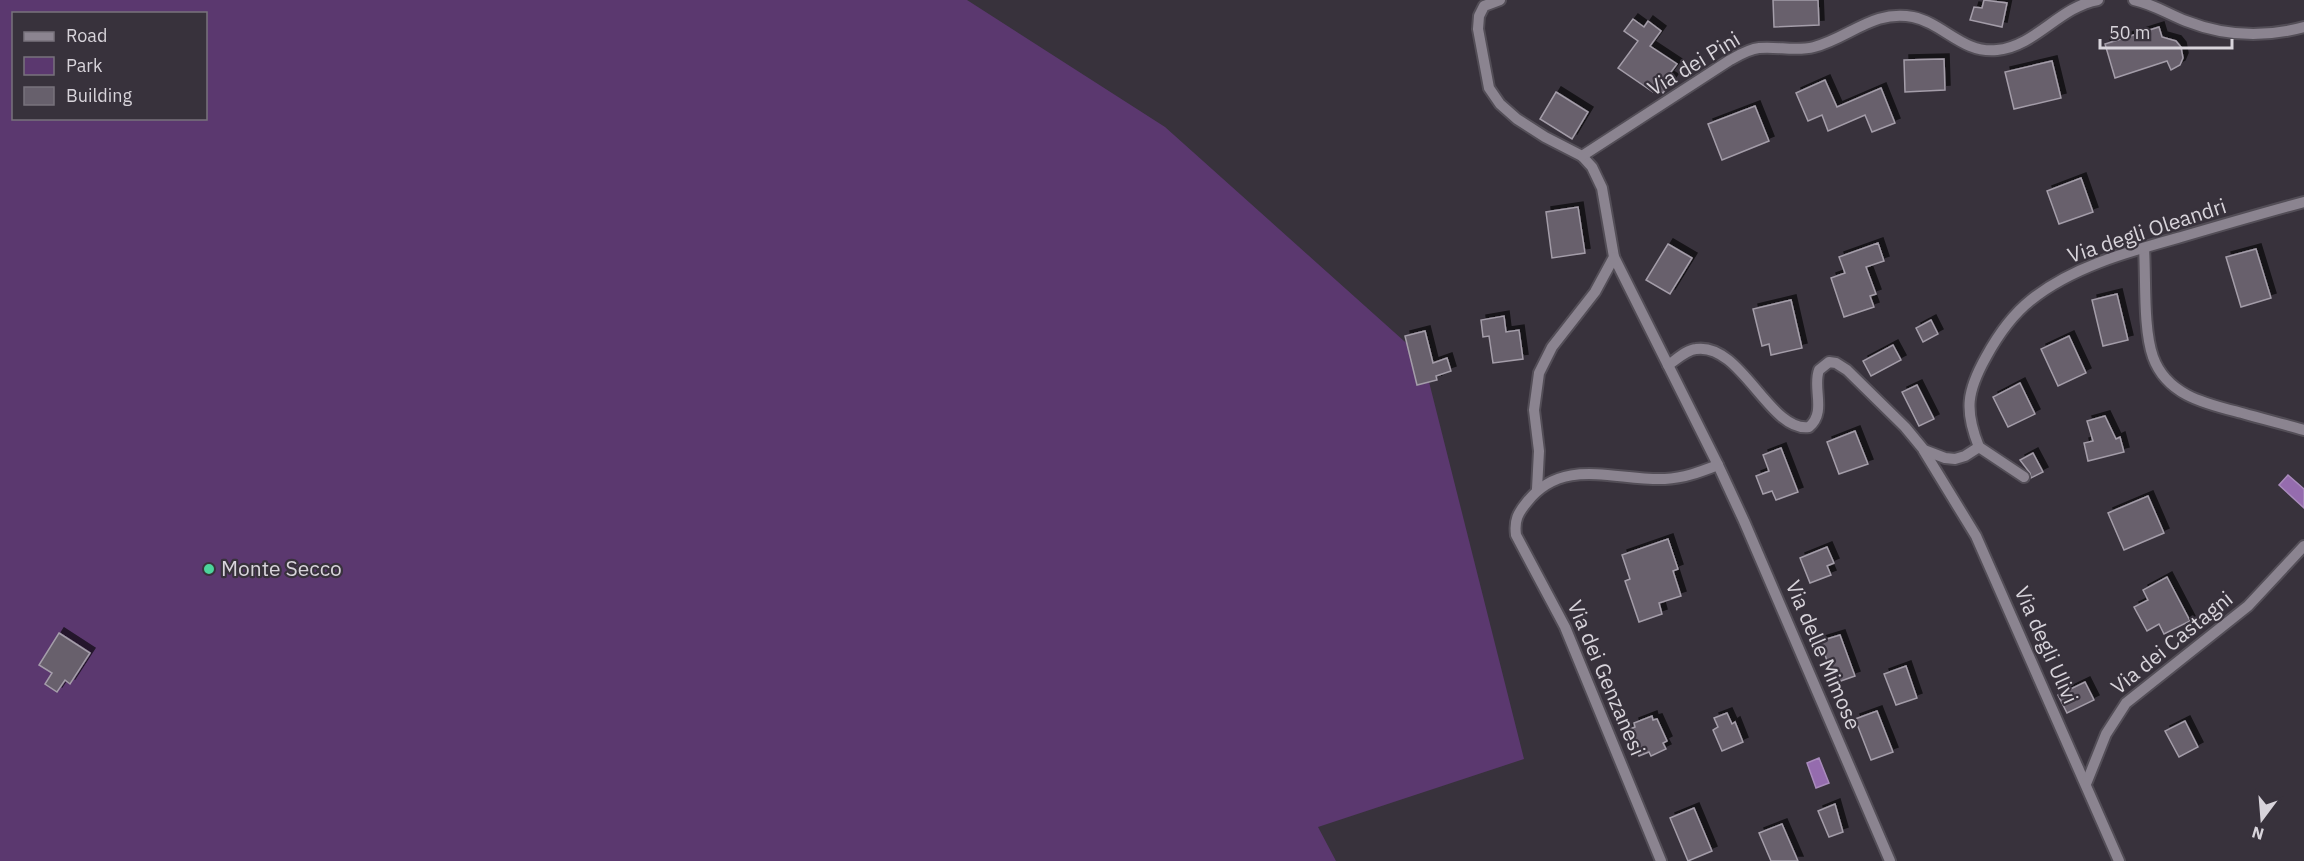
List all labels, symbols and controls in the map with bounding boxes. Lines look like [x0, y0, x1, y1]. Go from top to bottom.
legend [12, 12, 207, 120]
scale bar [2100, 12, 2232, 50]
text: 50 m [2109, 21, 2151, 44]
text: Road [66, 24, 107, 47]
street label: Via dei Pini [1642, 25, 1745, 102]
text: Park [66, 54, 103, 77]
text: Building [66, 84, 133, 107]
street label: Via degli Oleandri [2064, 191, 2230, 269]
place label: Monte Secco [221, 554, 342, 582]
marker: Monte Secco [202, 562, 216, 576]
street label: Via delle Mimose [1780, 576, 1868, 734]
street label: Via degli Ulivi [2009, 581, 2085, 708]
street label: Via dei Castagni [2105, 584, 2238, 700]
street label: Via dei Genzanesi [1562, 596, 1652, 760]
north arrow [2232, 789, 2292, 849]
text: N [2250, 822, 2266, 845]

